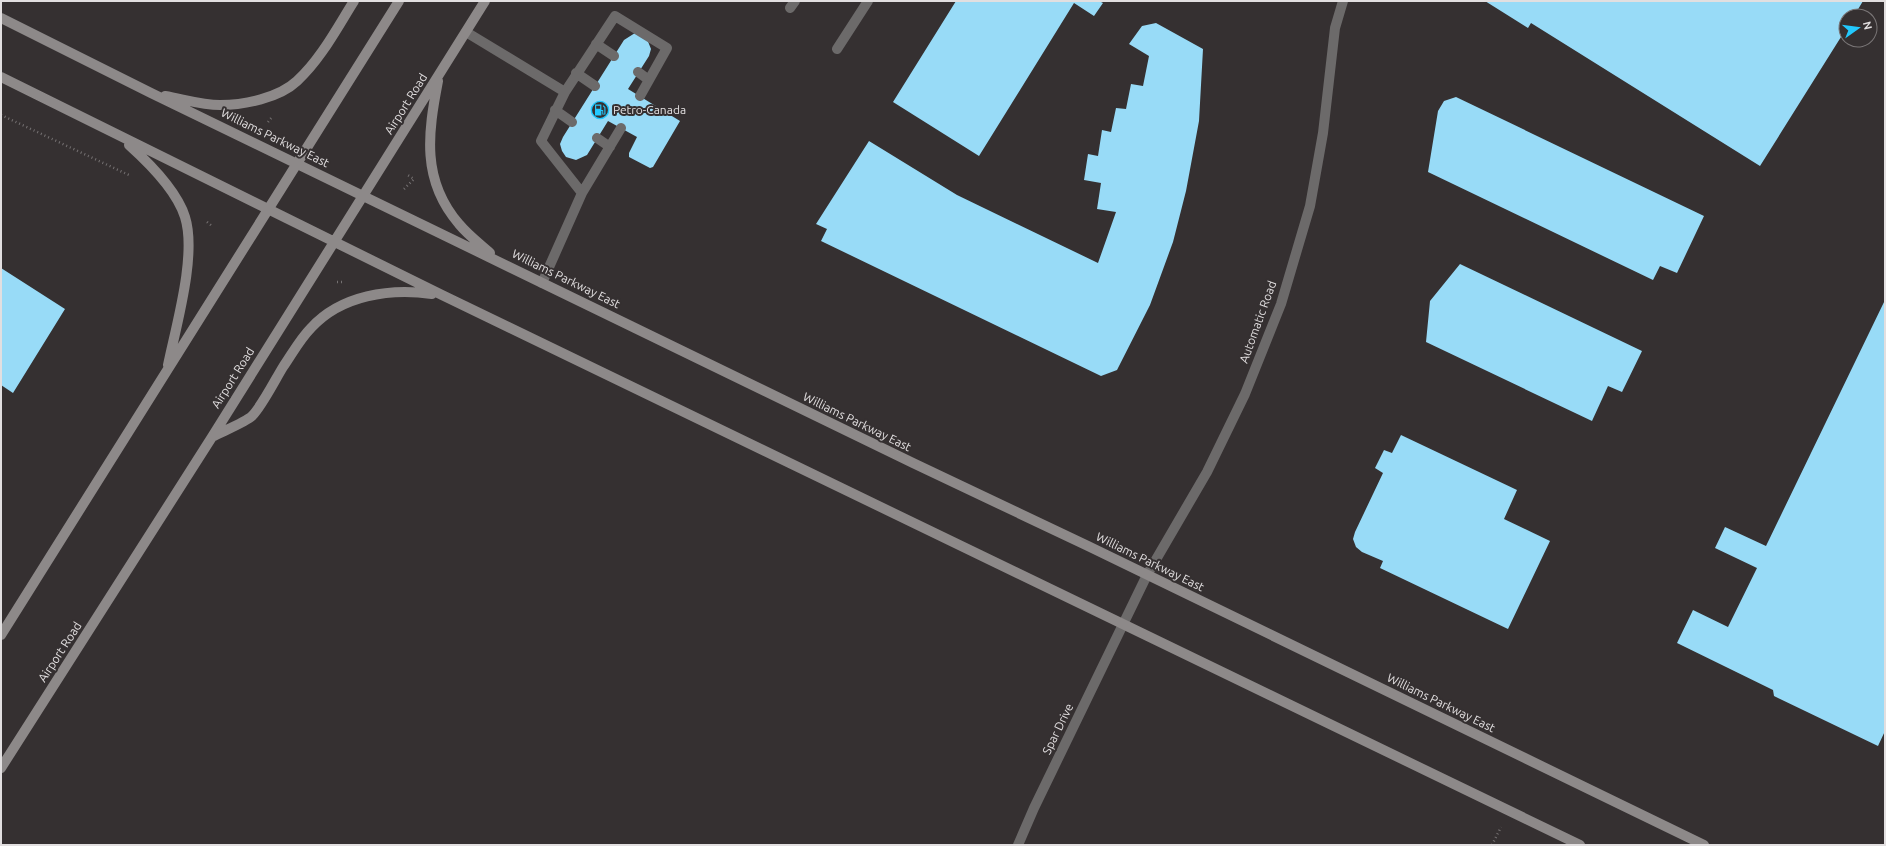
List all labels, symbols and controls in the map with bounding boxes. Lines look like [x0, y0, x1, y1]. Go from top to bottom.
north arrow [1838, 8, 1878, 48]
text: N [1861, 20, 1875, 31]
street label: Airport Road [382, 71, 429, 136]
fuel station icon: Petro-Canada [590, 100, 610, 120]
place label: Petro-Canada [613, 103, 686, 116]
street label: Williams Parkway East [219, 106, 332, 170]
street label: Williams Parkway East [510, 247, 623, 311]
street label: Automatic Road [1237, 279, 1278, 365]
street label: Airport Road [209, 345, 256, 410]
street label: Williams Parkway East [801, 390, 914, 454]
street label: Williams Parkway East [1094, 530, 1207, 594]
street label: Airport Road [35, 619, 84, 684]
street label: Williams Parkway East [1385, 671, 1498, 735]
street label: Spar Drive [1040, 701, 1075, 756]

